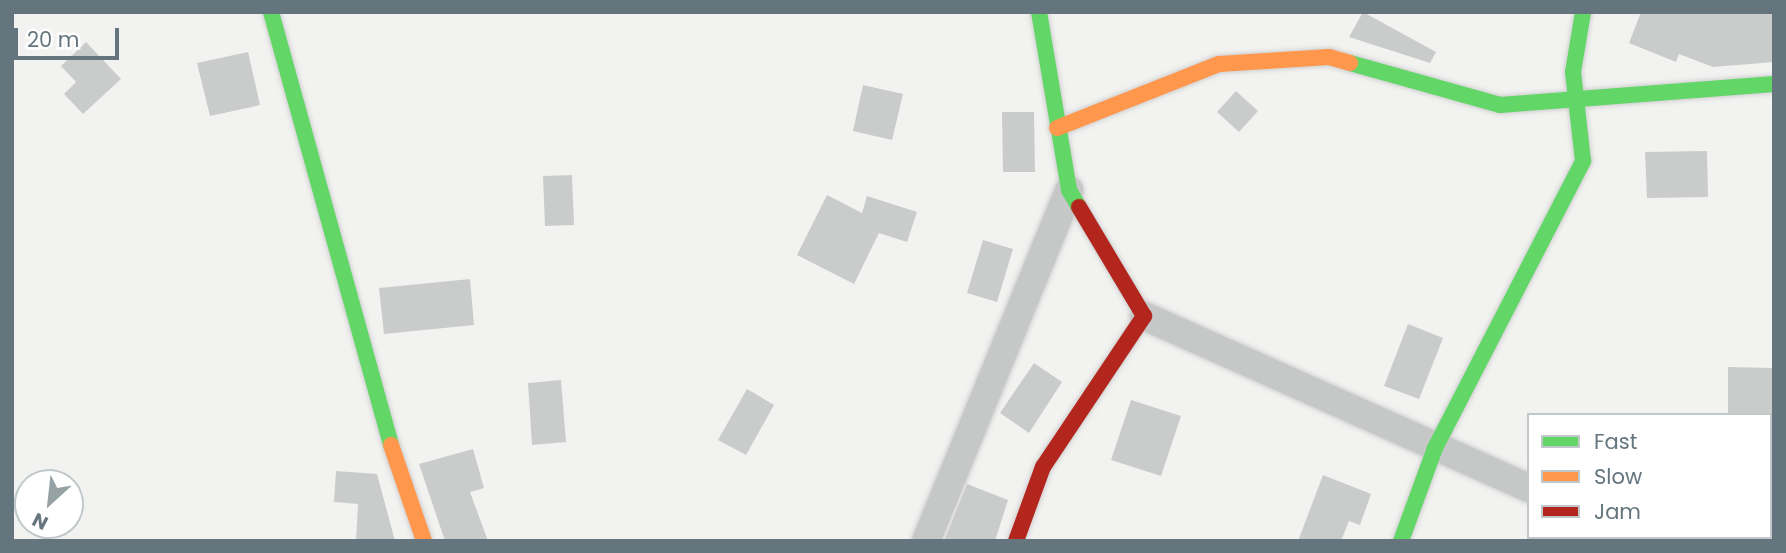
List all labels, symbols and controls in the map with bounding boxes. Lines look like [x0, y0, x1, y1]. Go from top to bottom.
scale bar [18, 14, 122, 58]
text: 20 m [27, 25, 80, 54]
legend [1527, 413, 1772, 539]
text: Fast [1594, 427, 1637, 456]
text: Slow [1594, 462, 1642, 491]
north arrow [14, 469, 84, 539]
text: Jam [1594, 497, 1641, 526]
text: N [28, 506, 53, 537]

